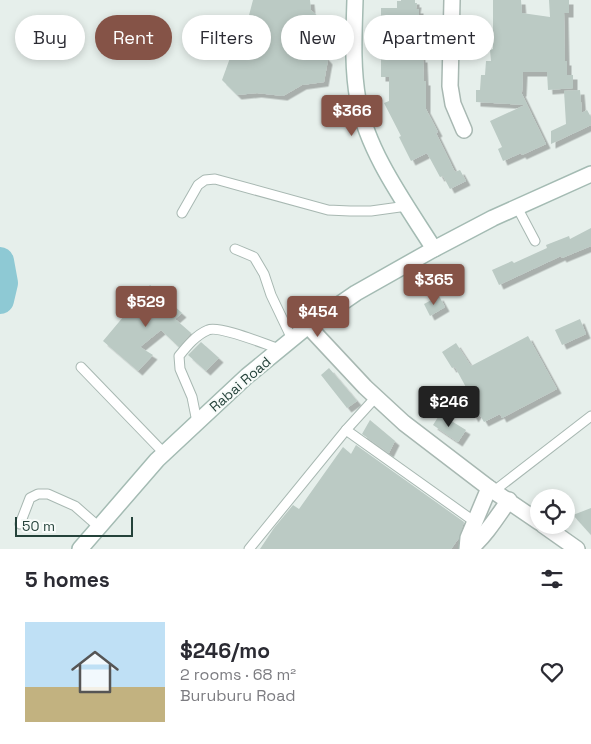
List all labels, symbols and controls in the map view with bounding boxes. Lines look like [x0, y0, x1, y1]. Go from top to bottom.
chip: Buy [15, 15, 85, 60]
chip: Rent [95, 15, 172, 60]
chip: Filters [182, 15, 271, 60]
chip: New [281, 15, 354, 60]
chip: Apartment [364, 15, 494, 60]
pin: $366 [322, 94, 382, 137]
text: $366 [332, 100, 372, 121]
pin: $365 [404, 264, 464, 306]
text: $365 [415, 269, 453, 290]
pin: $529 [116, 286, 176, 328]
text: $529 [127, 291, 165, 312]
pin: $454 [288, 296, 348, 338]
text: $454 [298, 301, 338, 322]
street label: Rabai Road [206, 352, 274, 416]
pin: $246 [419, 386, 479, 428]
text: $246 [429, 391, 469, 412]
map controls [530, 489, 575, 534]
button: locate [530, 489, 575, 534]
scale bar [15, 514, 132, 537]
text: 50 m [22, 517, 55, 535]
icon: filters [538, 565, 566, 593]
text: 5 homes [25, 566, 110, 593]
text: $246/mo [180, 637, 270, 664]
icon: home [65, 642, 125, 702]
icon: heart [538, 658, 566, 686]
text: 2 rooms · 68 m² [180, 664, 296, 685]
text: Buruburu Road [180, 685, 296, 706]

